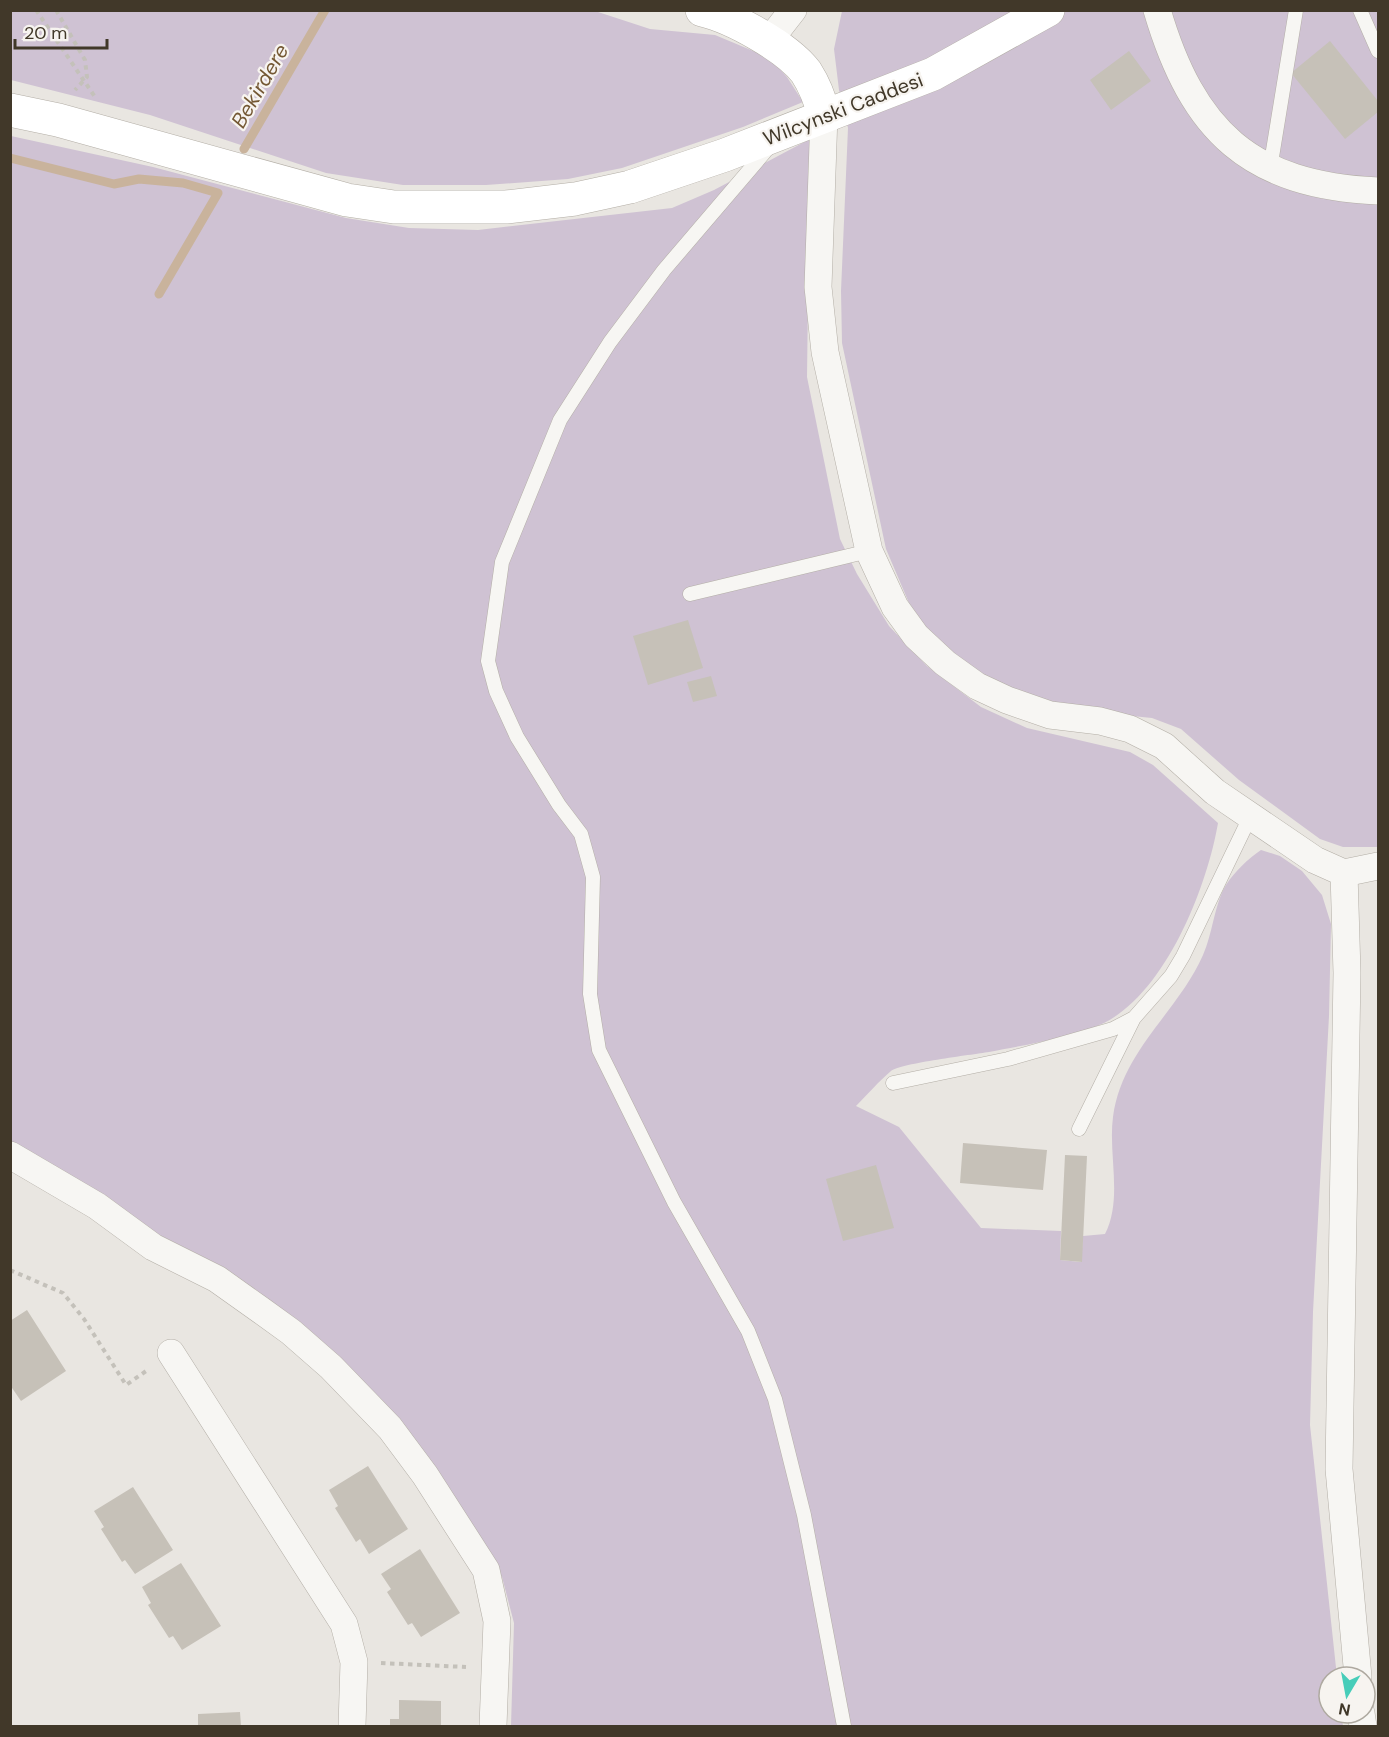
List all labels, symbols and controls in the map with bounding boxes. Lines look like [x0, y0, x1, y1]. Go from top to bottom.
scale bar [15, 12, 106, 50]
text: 20 m [24, 21, 67, 45]
water label: Bekirdere [225, 39, 295, 133]
street label: Wilcynski Caddesi [759, 67, 927, 151]
north arrow [1317, 1665, 1377, 1725]
text: N [1337, 1698, 1352, 1721]

